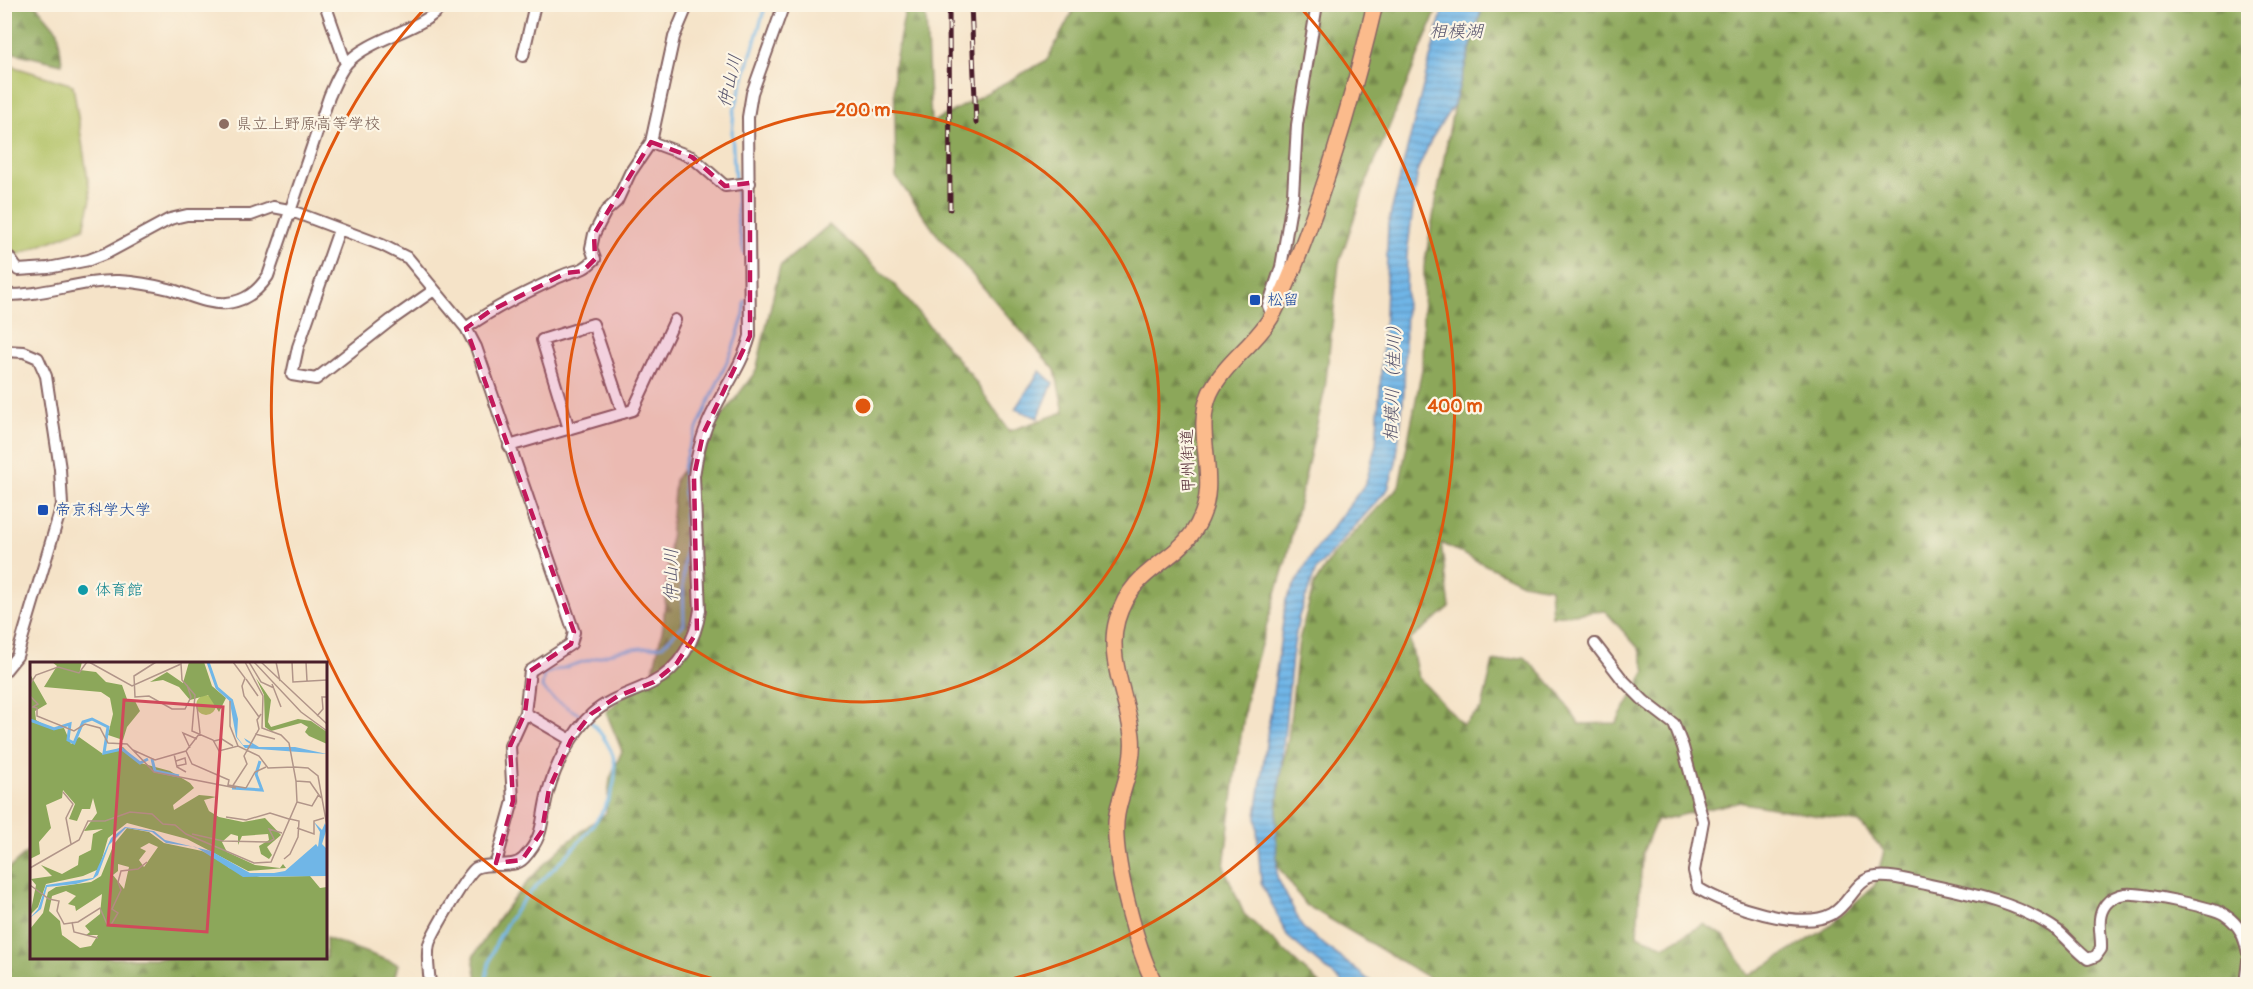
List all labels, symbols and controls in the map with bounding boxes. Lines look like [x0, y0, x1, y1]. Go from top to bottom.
water label: 相模湖 [1429, 20, 1485, 43]
water label: 仲山川 [713, 52, 747, 110]
text: 200 m [836, 99, 890, 122]
place label: 県立上野原高等学校 [236, 114, 380, 134]
marker: 県立上野原高等学校 [217, 117, 231, 131]
place label: 松留 [1267, 290, 1299, 310]
marker: 松留 [1248, 293, 1262, 307]
water label: 相模川（桂川） [1379, 316, 1407, 442]
text: 400 m [1428, 395, 1482, 418]
centre of rings [853, 396, 873, 416]
street label: 甲州街道 [1177, 429, 1199, 493]
place label: 帝京科学大学 [55, 500, 151, 520]
marker: 帝京科学大学 [36, 503, 50, 517]
water label: 仲山川 [660, 548, 683, 602]
place label: 体育館 [95, 580, 143, 600]
marker: 体育館 [76, 583, 90, 597]
inset map [30, 662, 327, 959]

